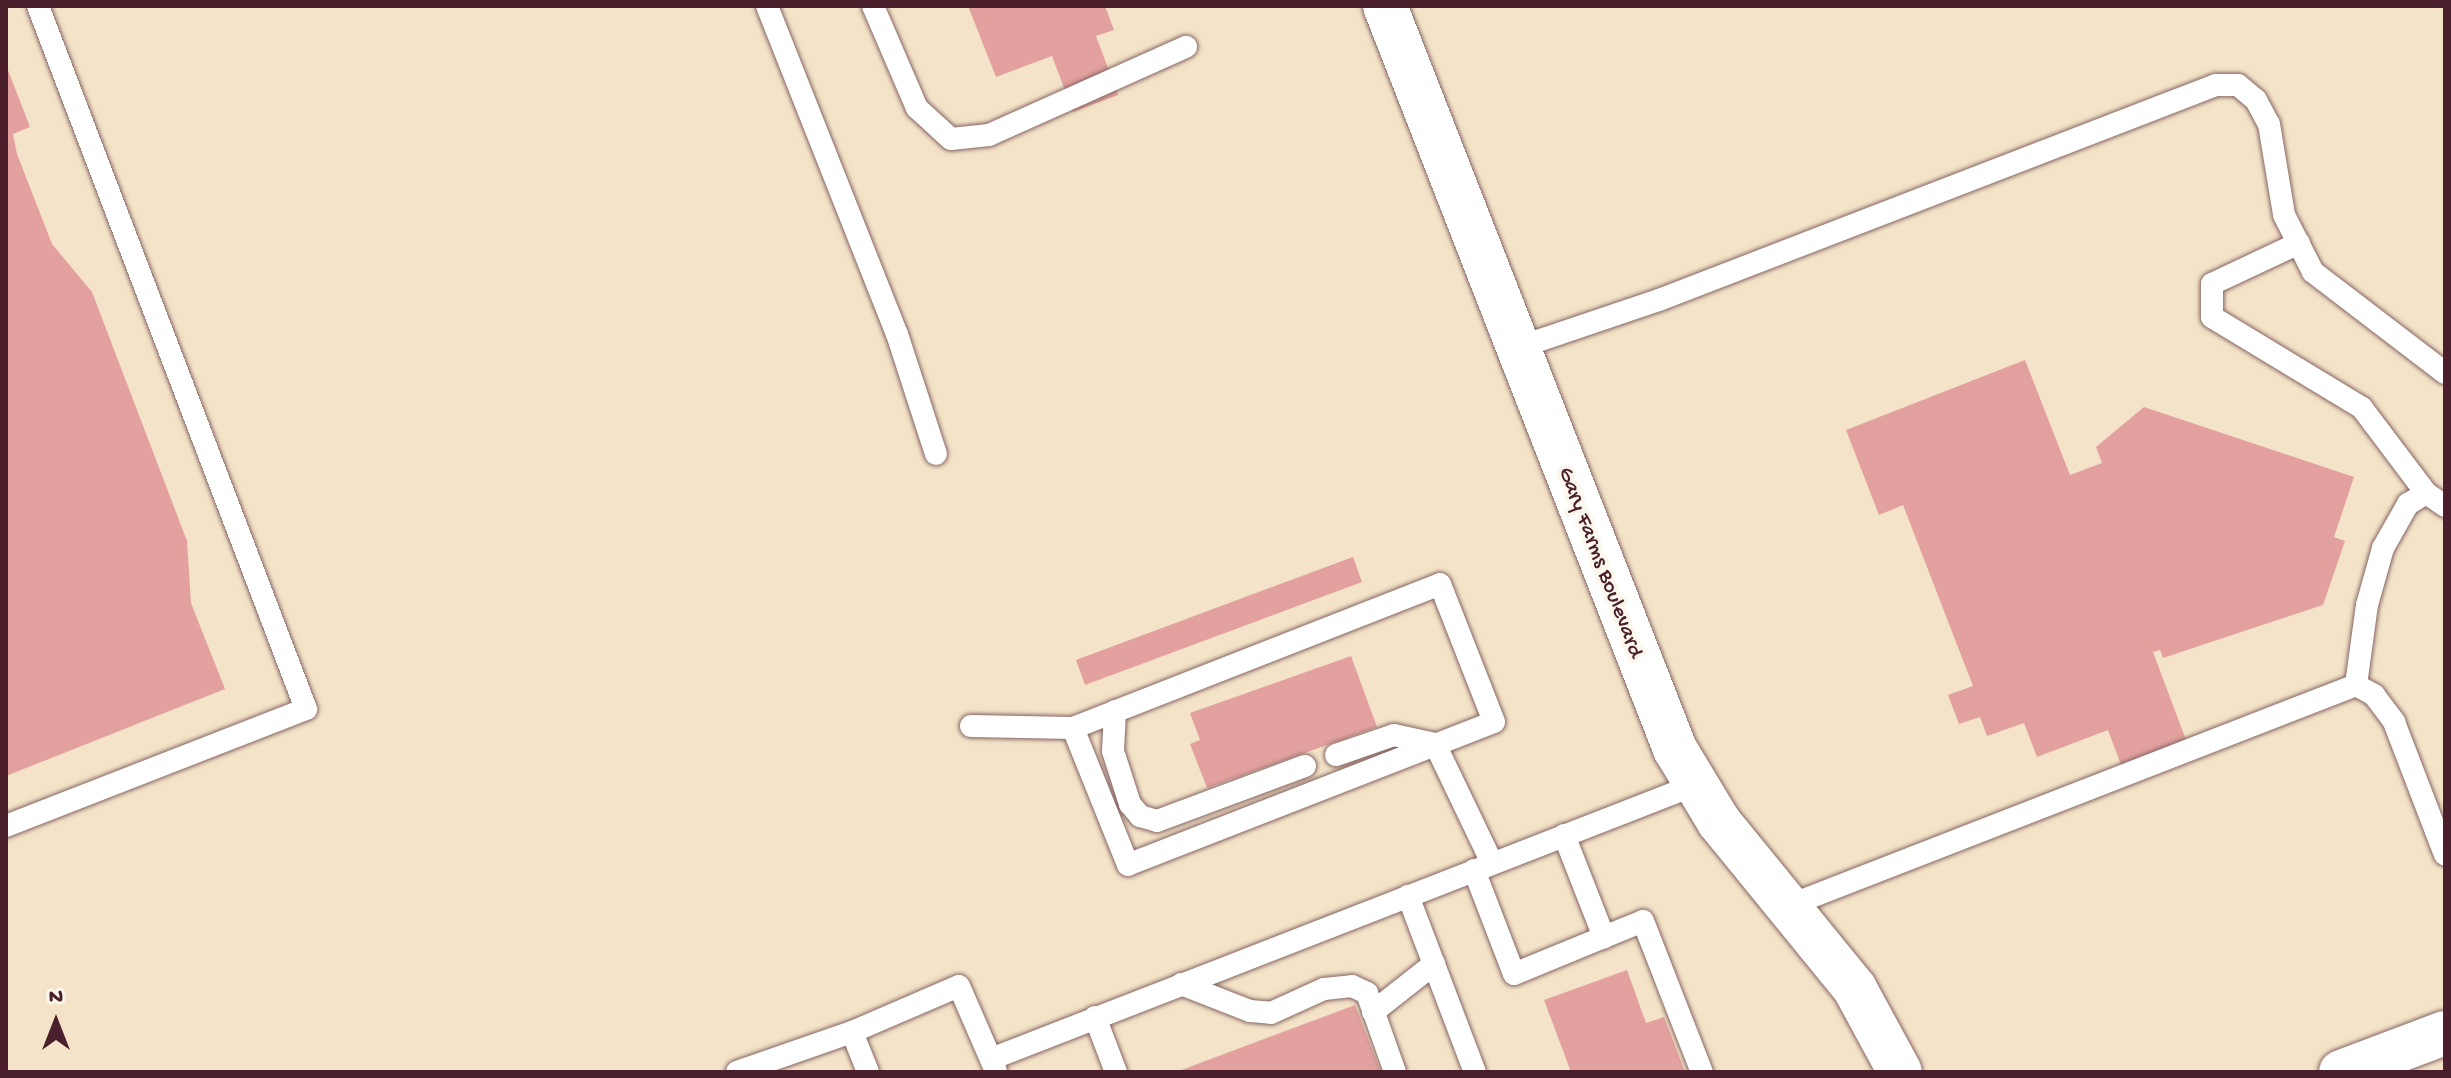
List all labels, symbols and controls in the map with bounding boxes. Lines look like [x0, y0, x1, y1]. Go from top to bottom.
street label: Gary Farms Boulevard [1550, 464, 1648, 662]
north arrow [16, 982, 96, 1062]
text: N [49, 985, 63, 1011]

